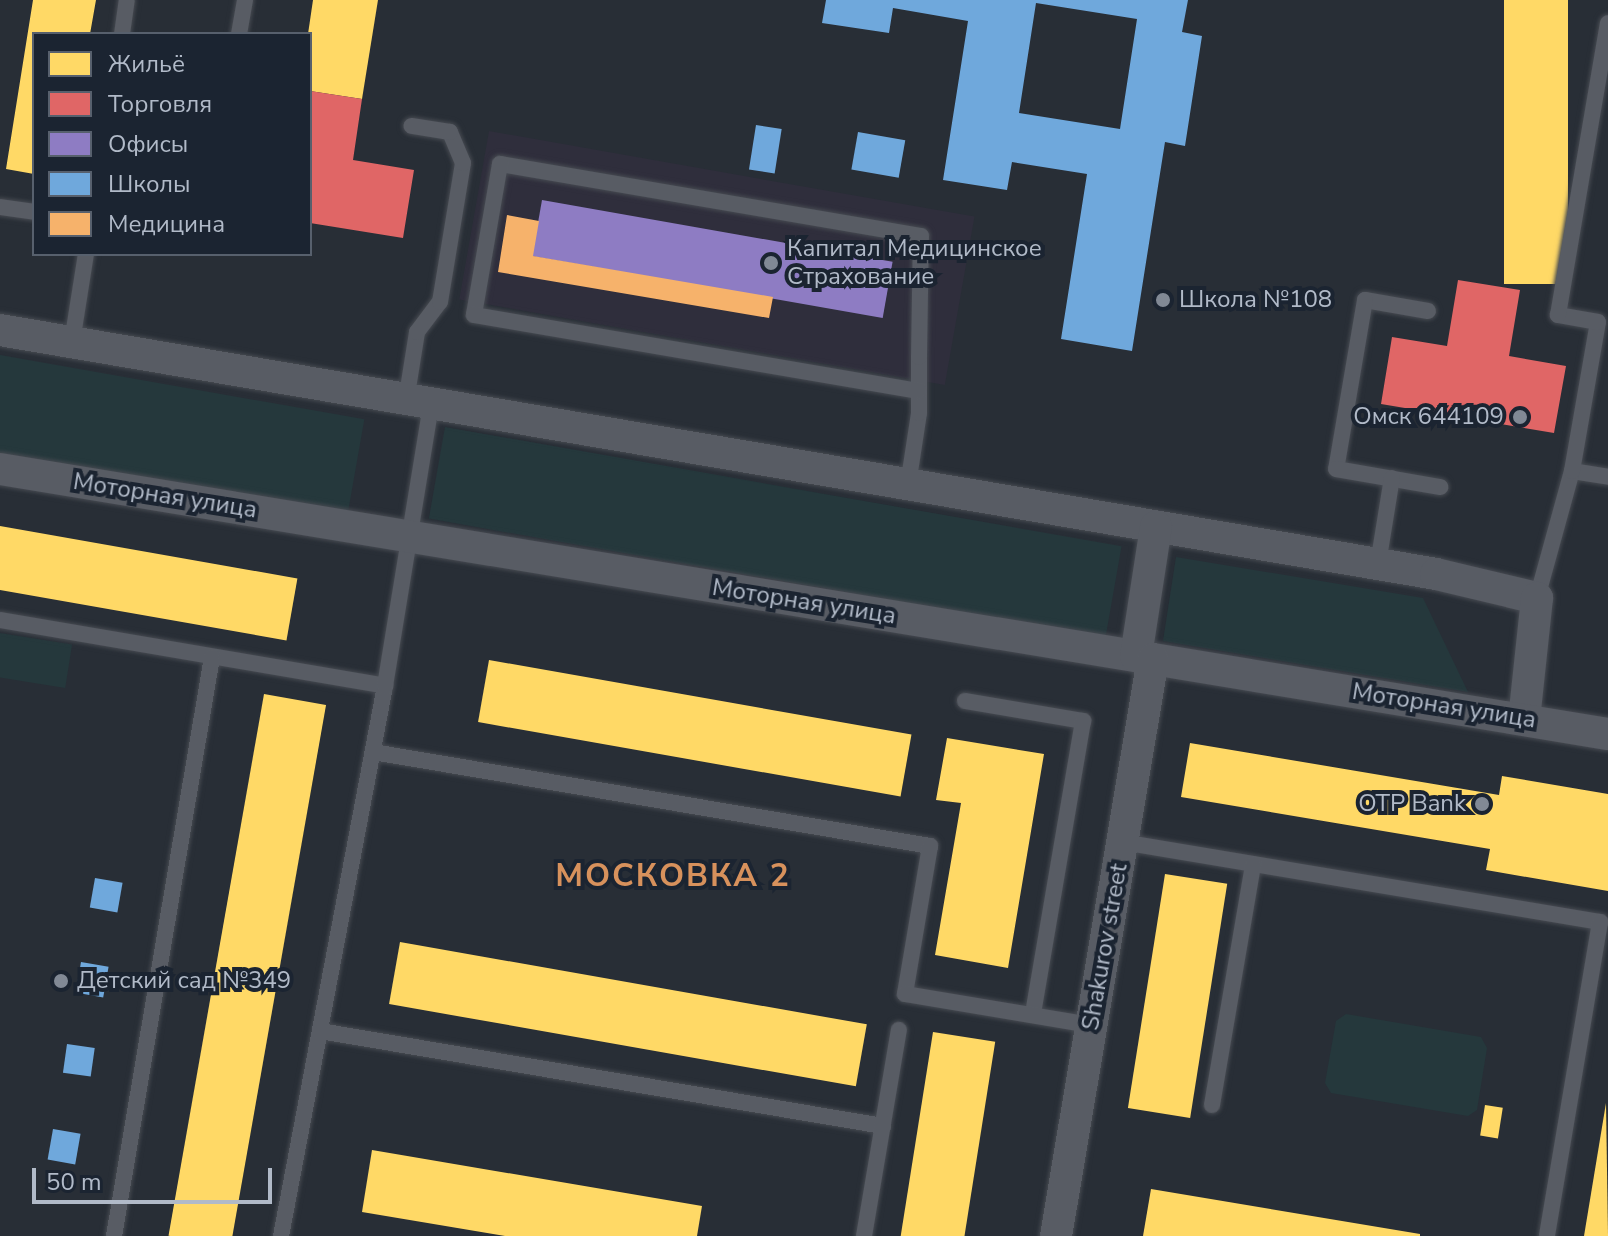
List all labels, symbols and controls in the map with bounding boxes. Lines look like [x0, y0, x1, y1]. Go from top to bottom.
legend [32, 32, 312, 256]
text: Жильё [108, 48, 185, 80]
text: Торговля [108, 88, 212, 120]
text: Офисы [108, 128, 188, 160]
text: Школы [108, 168, 191, 200]
text: Медицина [108, 208, 225, 240]
place label: Капитал Медицинское Страхование [787, 235, 1042, 291]
marker: Капитал Медицинское Страхование [762, 254, 780, 272]
place label: Школа №108 [1179, 286, 1332, 314]
marker: Школа №108 [1154, 291, 1172, 309]
place label: Омск 644109 [1353, 403, 1504, 431]
marker: Омск 644109 [1511, 408, 1529, 426]
street label: Моторная улица [71, 467, 259, 525]
street label: Моторная улица [710, 573, 898, 631]
street label: Моторная улица [1350, 677, 1538, 735]
place label: OTP Bank [1358, 790, 1466, 818]
marker: OTP Bank [1473, 795, 1491, 813]
district label: МОСКОВКА 2 [555, 857, 791, 895]
street label: Shakurov street [1076, 861, 1134, 1033]
place label: Детский сад №349 [77, 967, 291, 995]
marker: Детский сад №349 [52, 972, 70, 990]
scale bar [36, 1152, 276, 1202]
text: 50 m [46, 1166, 102, 1198]

